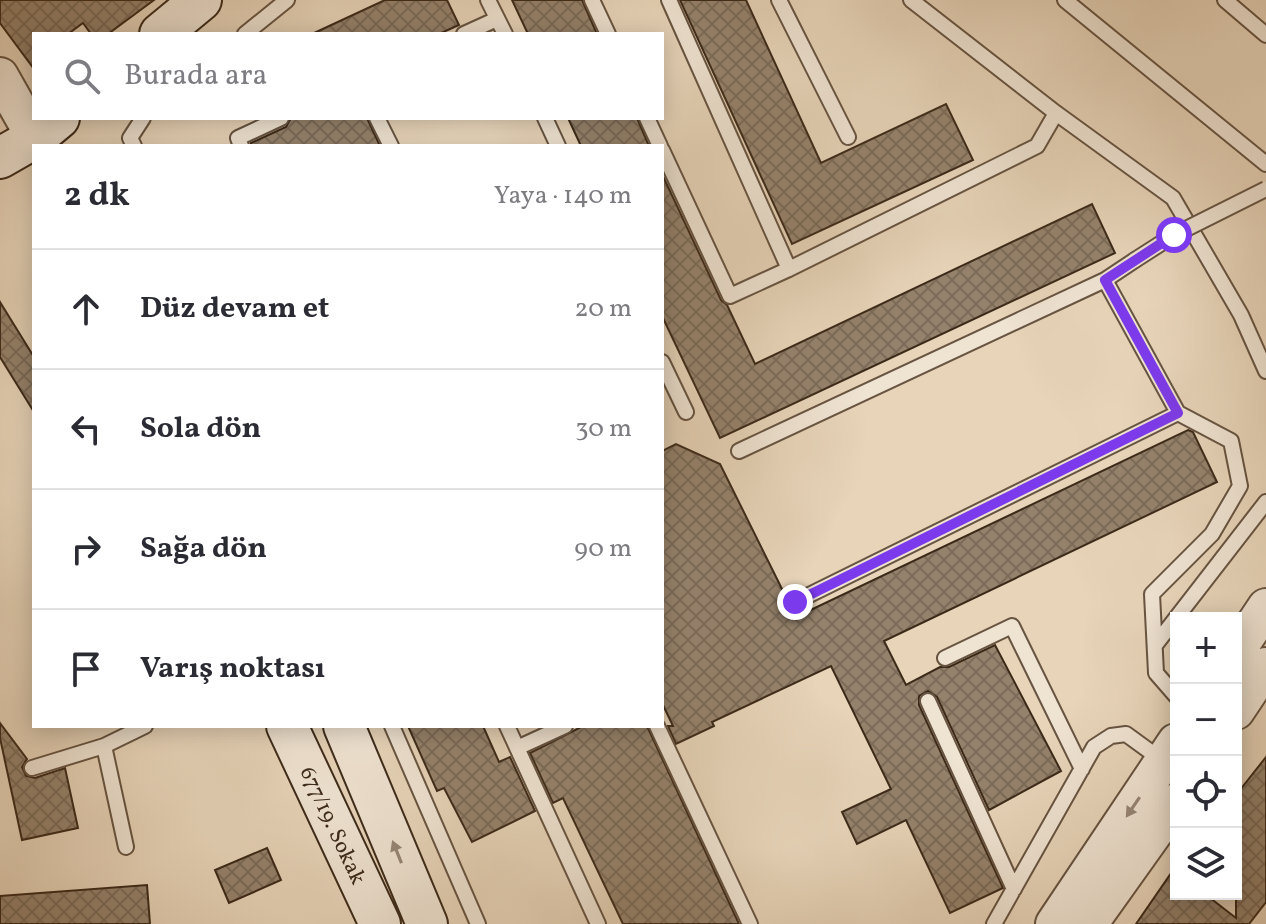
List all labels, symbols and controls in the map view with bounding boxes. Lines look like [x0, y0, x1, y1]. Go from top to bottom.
search box [32, 32, 664, 120]
icon: search [60, 54, 104, 98]
text: Burada ara [124, 55, 267, 97]
text: 2 dk [64, 173, 130, 220]
text: Yaya · 140 m [494, 178, 632, 214]
route start [1156, 217, 1192, 253]
icon: ahead [64, 287, 108, 331]
text: Düz devam et [140, 288, 329, 330]
text: 20 m [574, 291, 632, 327]
icon: left [64, 407, 108, 451]
text: Sola dön [140, 408, 261, 450]
text: 30 m [575, 411, 632, 447]
icon: right [64, 527, 108, 571]
text: Sağa dön [140, 528, 267, 570]
text: 90 m [574, 531, 632, 567]
route end [777, 584, 813, 620]
map controls [1170, 612, 1242, 900]
button: + [1170, 612, 1242, 684]
icon: arrive [64, 647, 108, 691]
text: Varış noktası [140, 648, 325, 690]
button: − [1170, 684, 1242, 756]
button: locate [1170, 756, 1242, 828]
street label: 677/19. Sokak [291, 762, 373, 890]
one-way arrow [1125, 797, 1140, 818]
button: layers [1170, 828, 1242, 900]
one-way arrow [391, 840, 404, 864]

